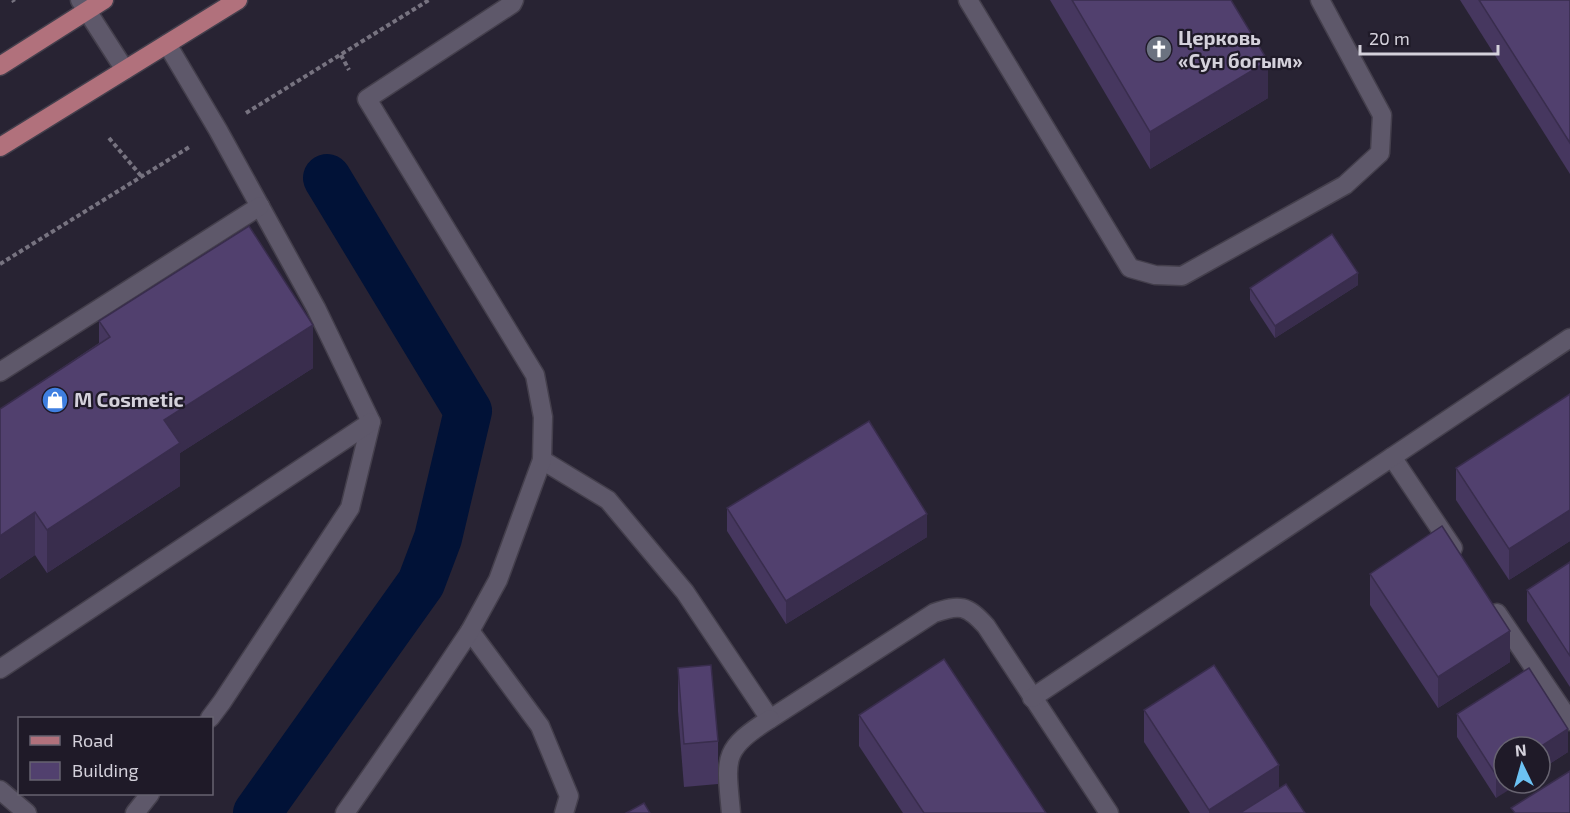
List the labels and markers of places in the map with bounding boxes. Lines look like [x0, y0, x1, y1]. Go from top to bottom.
place label: Церковь «Сун богым» [1178, 25, 1303, 72]
church icon: Церковь «Сун богым» [1144, 34, 1174, 64]
shop icon: M Cosmetic [40, 385, 70, 415]
place label: M Cosmetic [74, 387, 184, 411]

